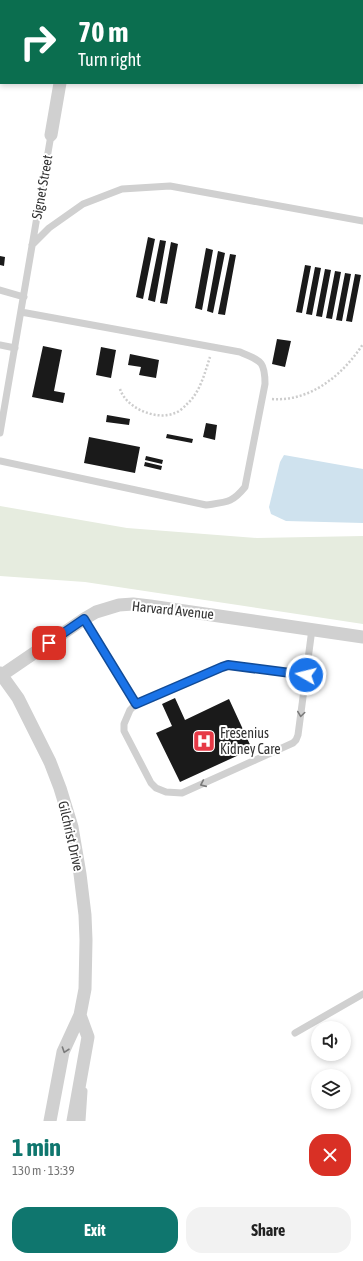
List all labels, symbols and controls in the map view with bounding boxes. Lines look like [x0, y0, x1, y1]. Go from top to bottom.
icon: right [12, 16, 64, 68]
text: 70 m [78, 16, 128, 48]
text: Turn right [78, 49, 141, 70]
street label: Signet Street [28, 154, 56, 220]
street label: Harvard Avenue [131, 598, 215, 622]
pin [32, 626, 66, 660]
icon: arrive [38, 632, 60, 654]
position arrow [285, 654, 327, 696]
one-way arrow [297, 711, 306, 717]
place label: Fresenius Kidney Care [220, 725, 281, 757]
hospital icon: Fresenius Kidney Care [191, 728, 217, 754]
one-way arrow [199, 779, 206, 787]
street label: Gilchrist Drive [55, 799, 87, 873]
map controls [311, 1021, 351, 1109]
button: sound [311, 1021, 351, 1061]
one-way arrow [61, 1047, 69, 1054]
button: layers [311, 1069, 351, 1109]
text: 1 min [12, 1134, 61, 1161]
button: close [309, 1134, 351, 1176]
text: 130 m · 13:39 [12, 1163, 75, 1178]
button: Exit [12, 1207, 178, 1253]
button: Share [186, 1207, 351, 1253]

